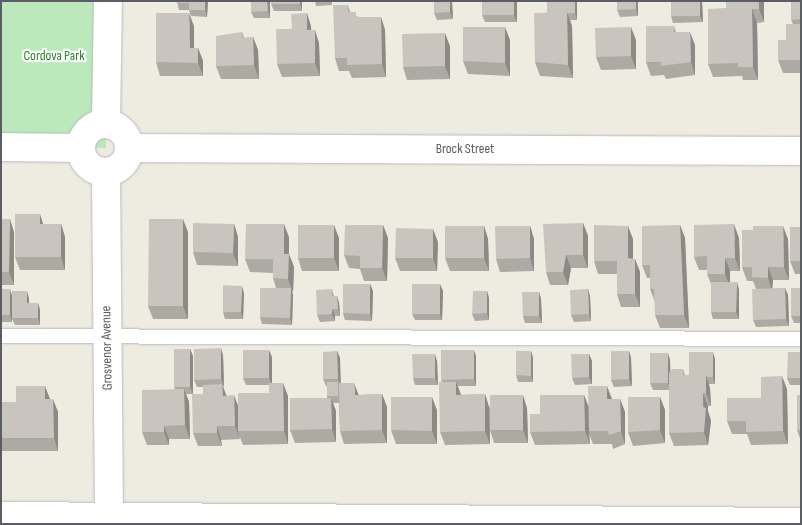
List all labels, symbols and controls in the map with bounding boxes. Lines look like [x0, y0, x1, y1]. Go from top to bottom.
park label: Cordova Park [23, 48, 85, 64]
street label: Brock Street [436, 141, 494, 157]
street label: Grosvenor Avenue [98, 305, 116, 391]

